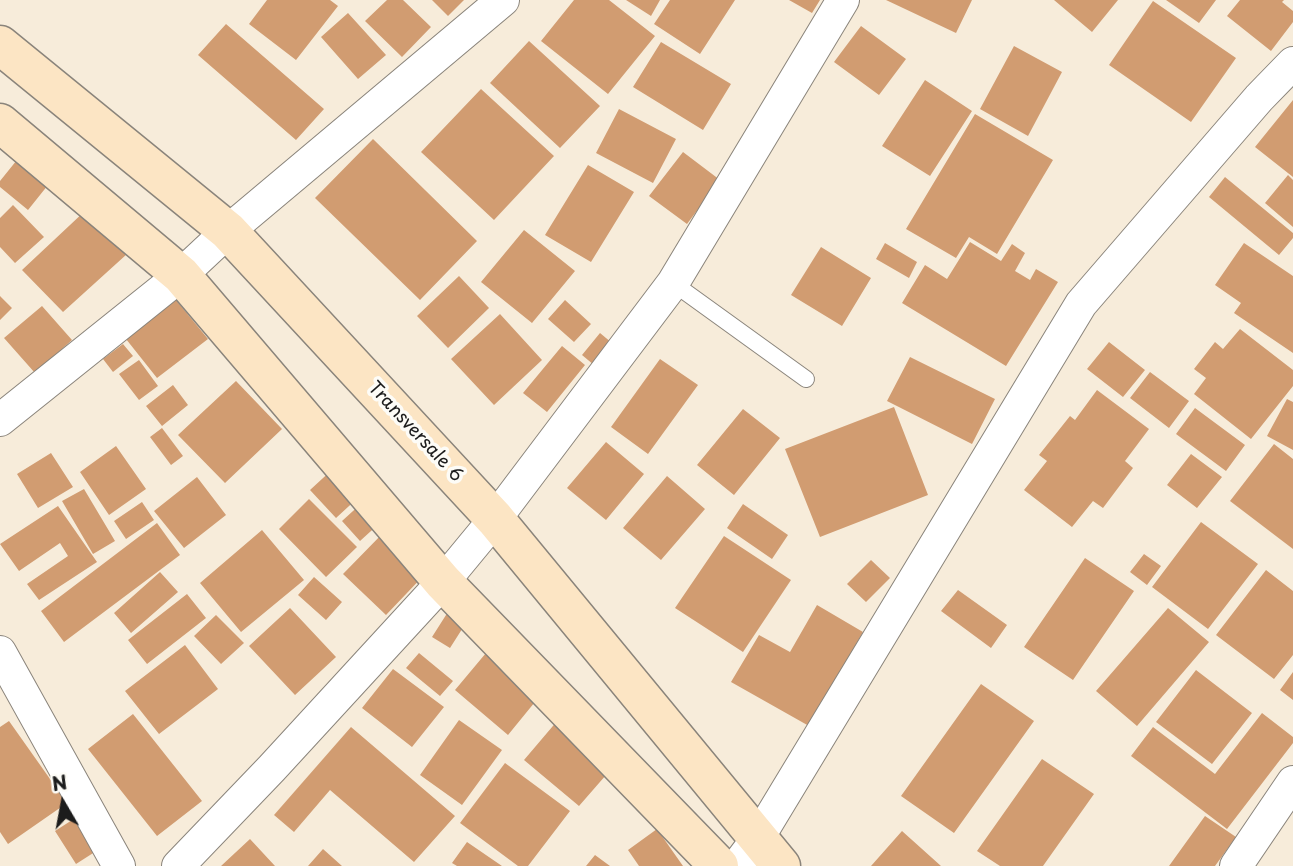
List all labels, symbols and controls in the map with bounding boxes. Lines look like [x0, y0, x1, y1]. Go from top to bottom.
street label: Transversale 6 [363, 377, 467, 487]
text: N [50, 767, 69, 797]
north arrow [28, 768, 98, 838]

